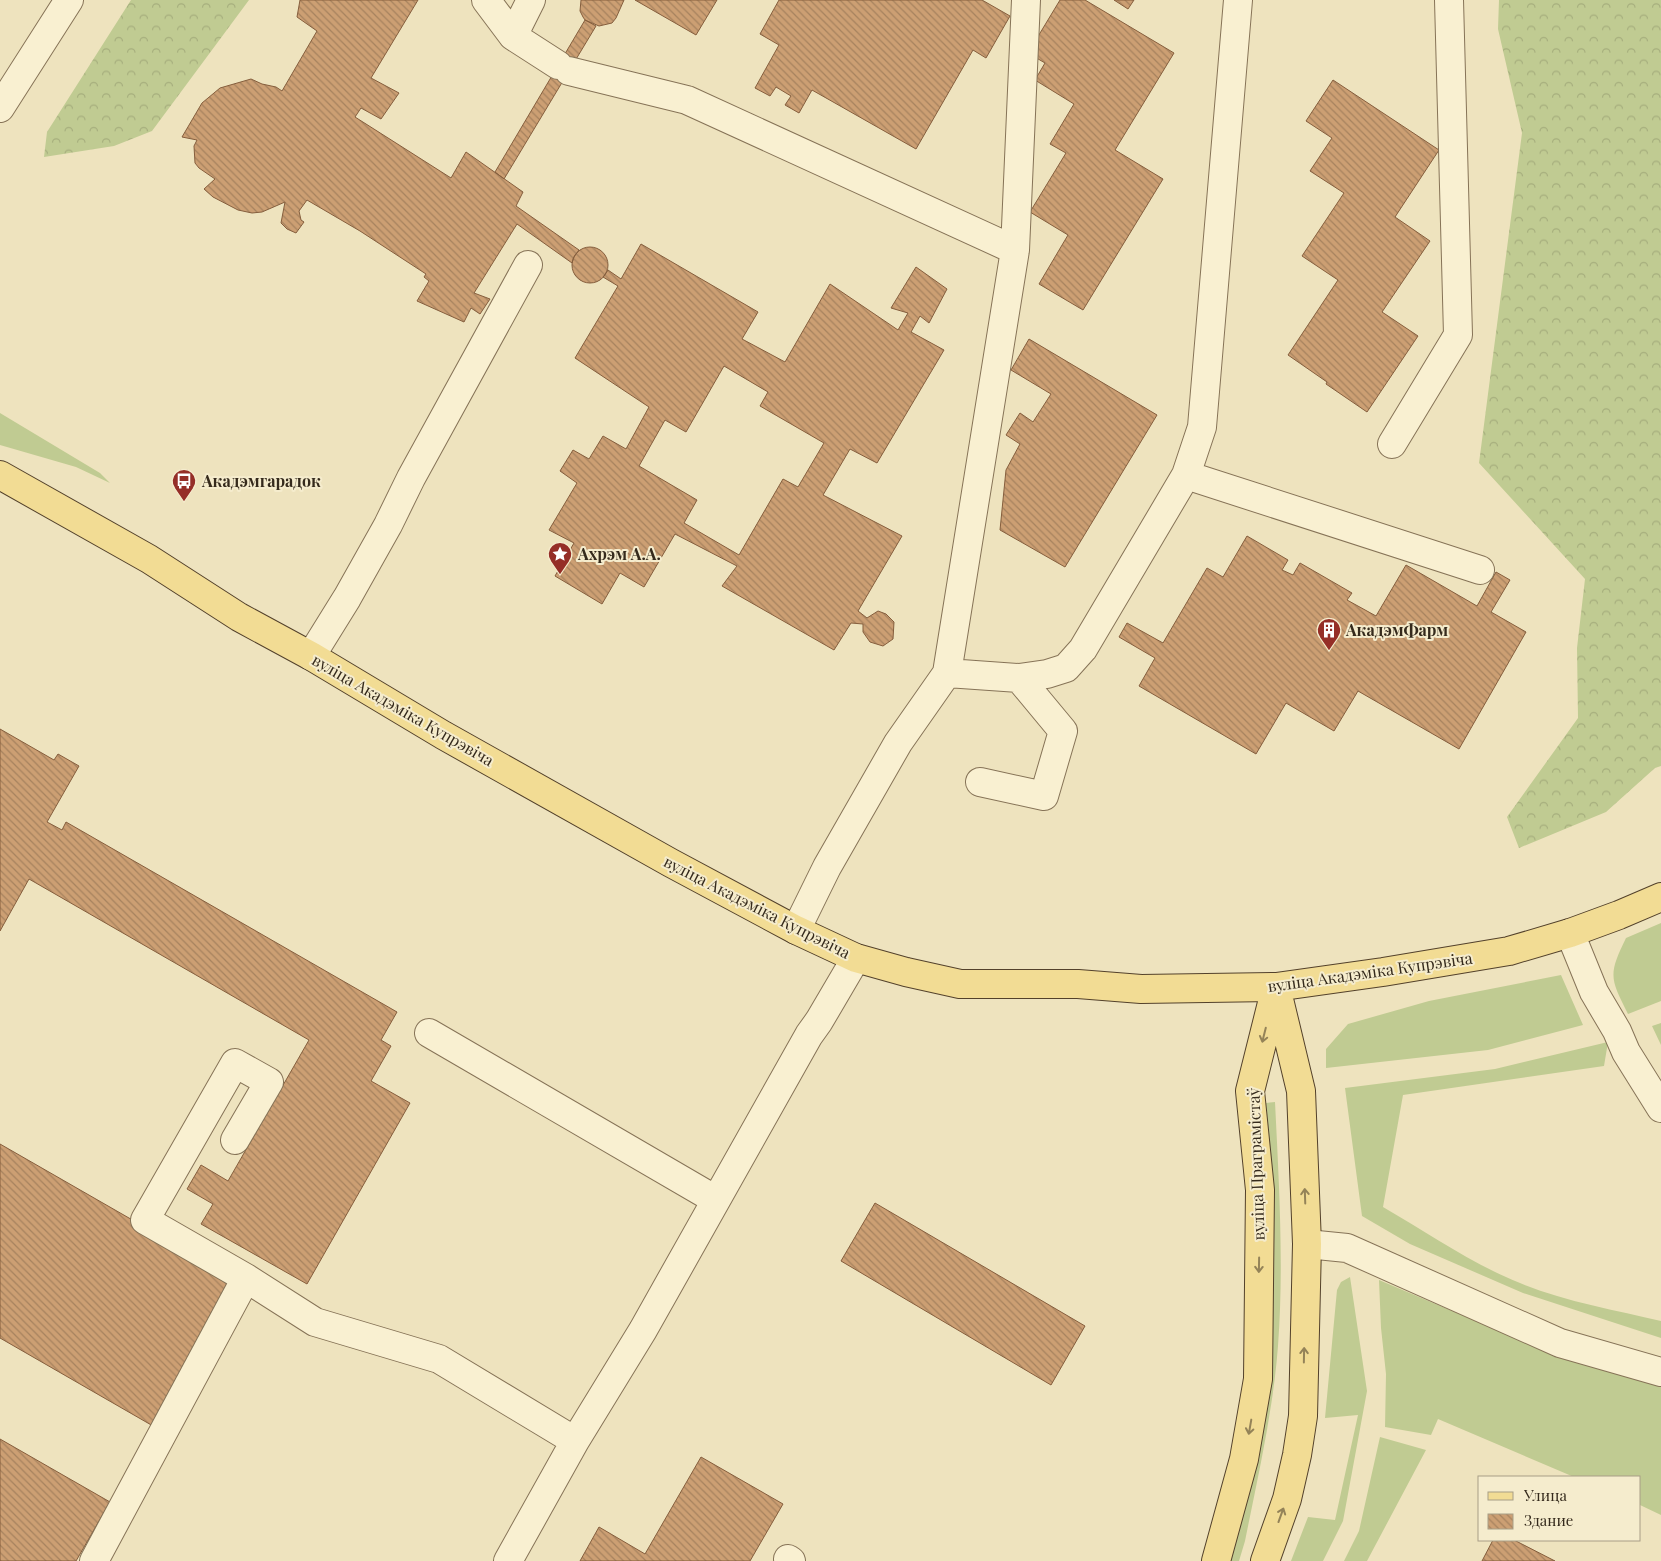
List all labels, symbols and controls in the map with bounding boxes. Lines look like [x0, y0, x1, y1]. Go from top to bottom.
bus stop icon: Акадэмгарадок [171, 468, 197, 502]
place label: Акадэмгарадок [201, 470, 321, 491]
place icon: Ахрэм А.А. [547, 541, 573, 575]
place label: Ахрэм А.А. [577, 543, 661, 564]
building icon: АкадэмФарм [1316, 617, 1342, 651]
place label: АкадэмФарм [1345, 619, 1448, 640]
street label: вуліца Акадэміка Купрэвіча [308, 649, 498, 770]
street label: вуліца Акадэміка Купрэвіча [660, 850, 854, 963]
street label: вуліца Акадэміка Купрэвіча [1266, 947, 1474, 996]
one-way arrow [1259, 1026, 1268, 1042]
street label: вуліца Праграмістаў [1242, 1087, 1269, 1241]
one-way arrow [1300, 1188, 1310, 1204]
one-way arrow [1254, 1256, 1264, 1273]
one-way arrow [1299, 1347, 1309, 1364]
one-way arrow [1244, 1418, 1254, 1434]
legend [1478, 1476, 1641, 1541]
text: Улица [1523, 1485, 1567, 1505]
one-way arrow [1277, 1507, 1287, 1523]
text: Здание [1524, 1510, 1573, 1530]

